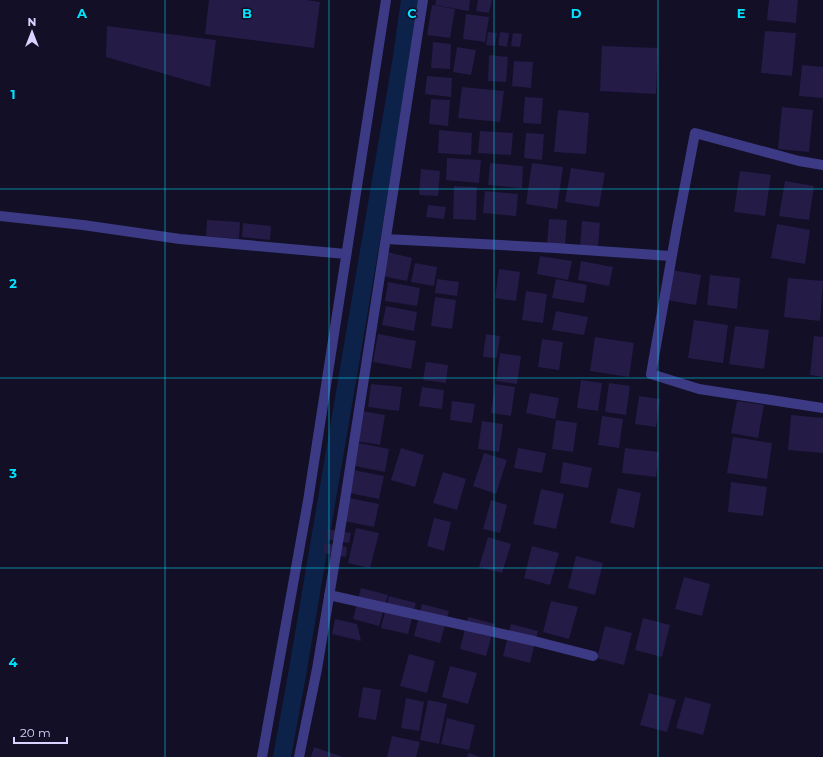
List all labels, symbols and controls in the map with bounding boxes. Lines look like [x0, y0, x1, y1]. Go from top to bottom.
text: A [76, 5, 88, 21]
text: B [242, 5, 252, 21]
text: C [407, 5, 417, 21]
text: D [571, 5, 582, 21]
text: E [737, 5, 746, 21]
north arrow [12, 12, 52, 52]
text: N [28, 15, 36, 29]
text: 1 [10, 86, 16, 102]
text: 2 [9, 275, 17, 291]
text: 3 [8, 465, 17, 481]
text: 4 [9, 654, 18, 670]
scale bar [14, 719, 67, 745]
text: 20 m [20, 725, 51, 740]

